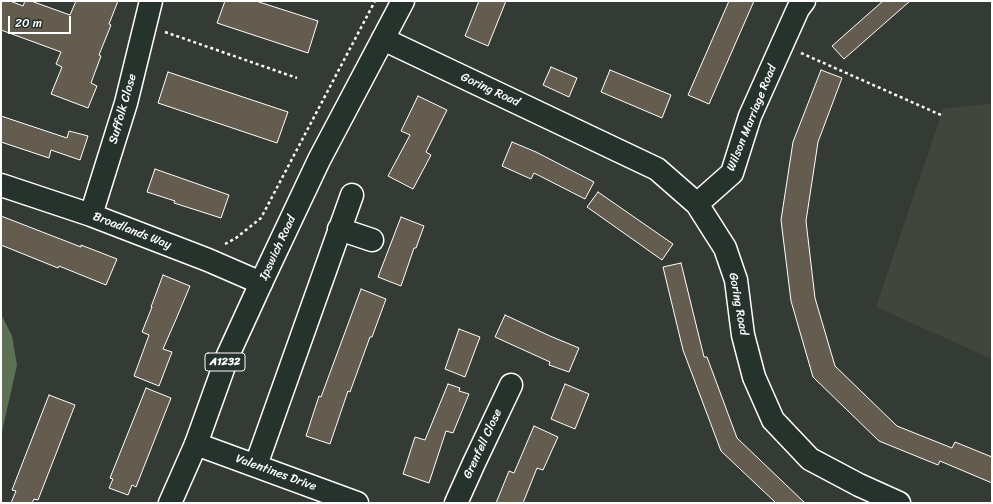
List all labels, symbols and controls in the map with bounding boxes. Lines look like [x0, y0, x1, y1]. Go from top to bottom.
scale bar [10, 8, 73, 34]
text: 20 m [15, 12, 42, 34]
street label: Wilson Marriage Road [724, 63, 780, 173]
street label: Goring Road [458, 70, 522, 110]
street label: Suffolk Close [106, 72, 140, 146]
street label: Broadlands Way [91, 209, 173, 253]
street label: Ipswich Road [257, 214, 299, 282]
street label: Goring Road [725, 272, 751, 336]
road number: A1232 [205, 353, 245, 371]
street label: Grenfell Close [461, 407, 505, 481]
street label: Valentines Drive [234, 452, 318, 494]

